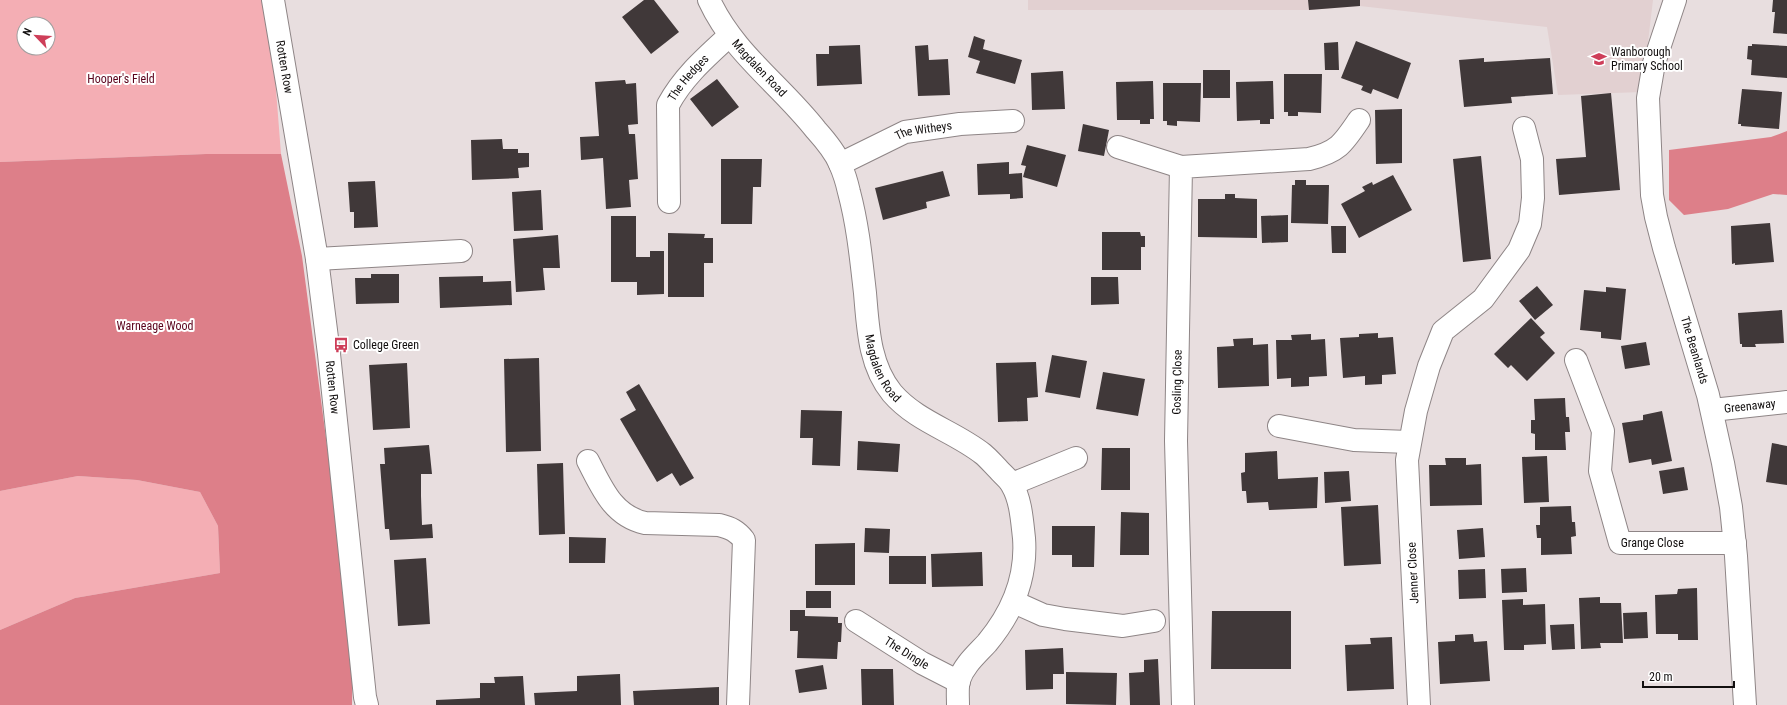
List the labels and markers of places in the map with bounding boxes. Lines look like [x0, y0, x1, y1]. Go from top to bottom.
place label: Wanborough Primary School [1611, 45, 1683, 73]
school or university icon: Wanborough Primary School [1590, 50, 1608, 68]
bus stop icon: College Green [332, 336, 350, 354]
place label: College Green [353, 338, 419, 352]

